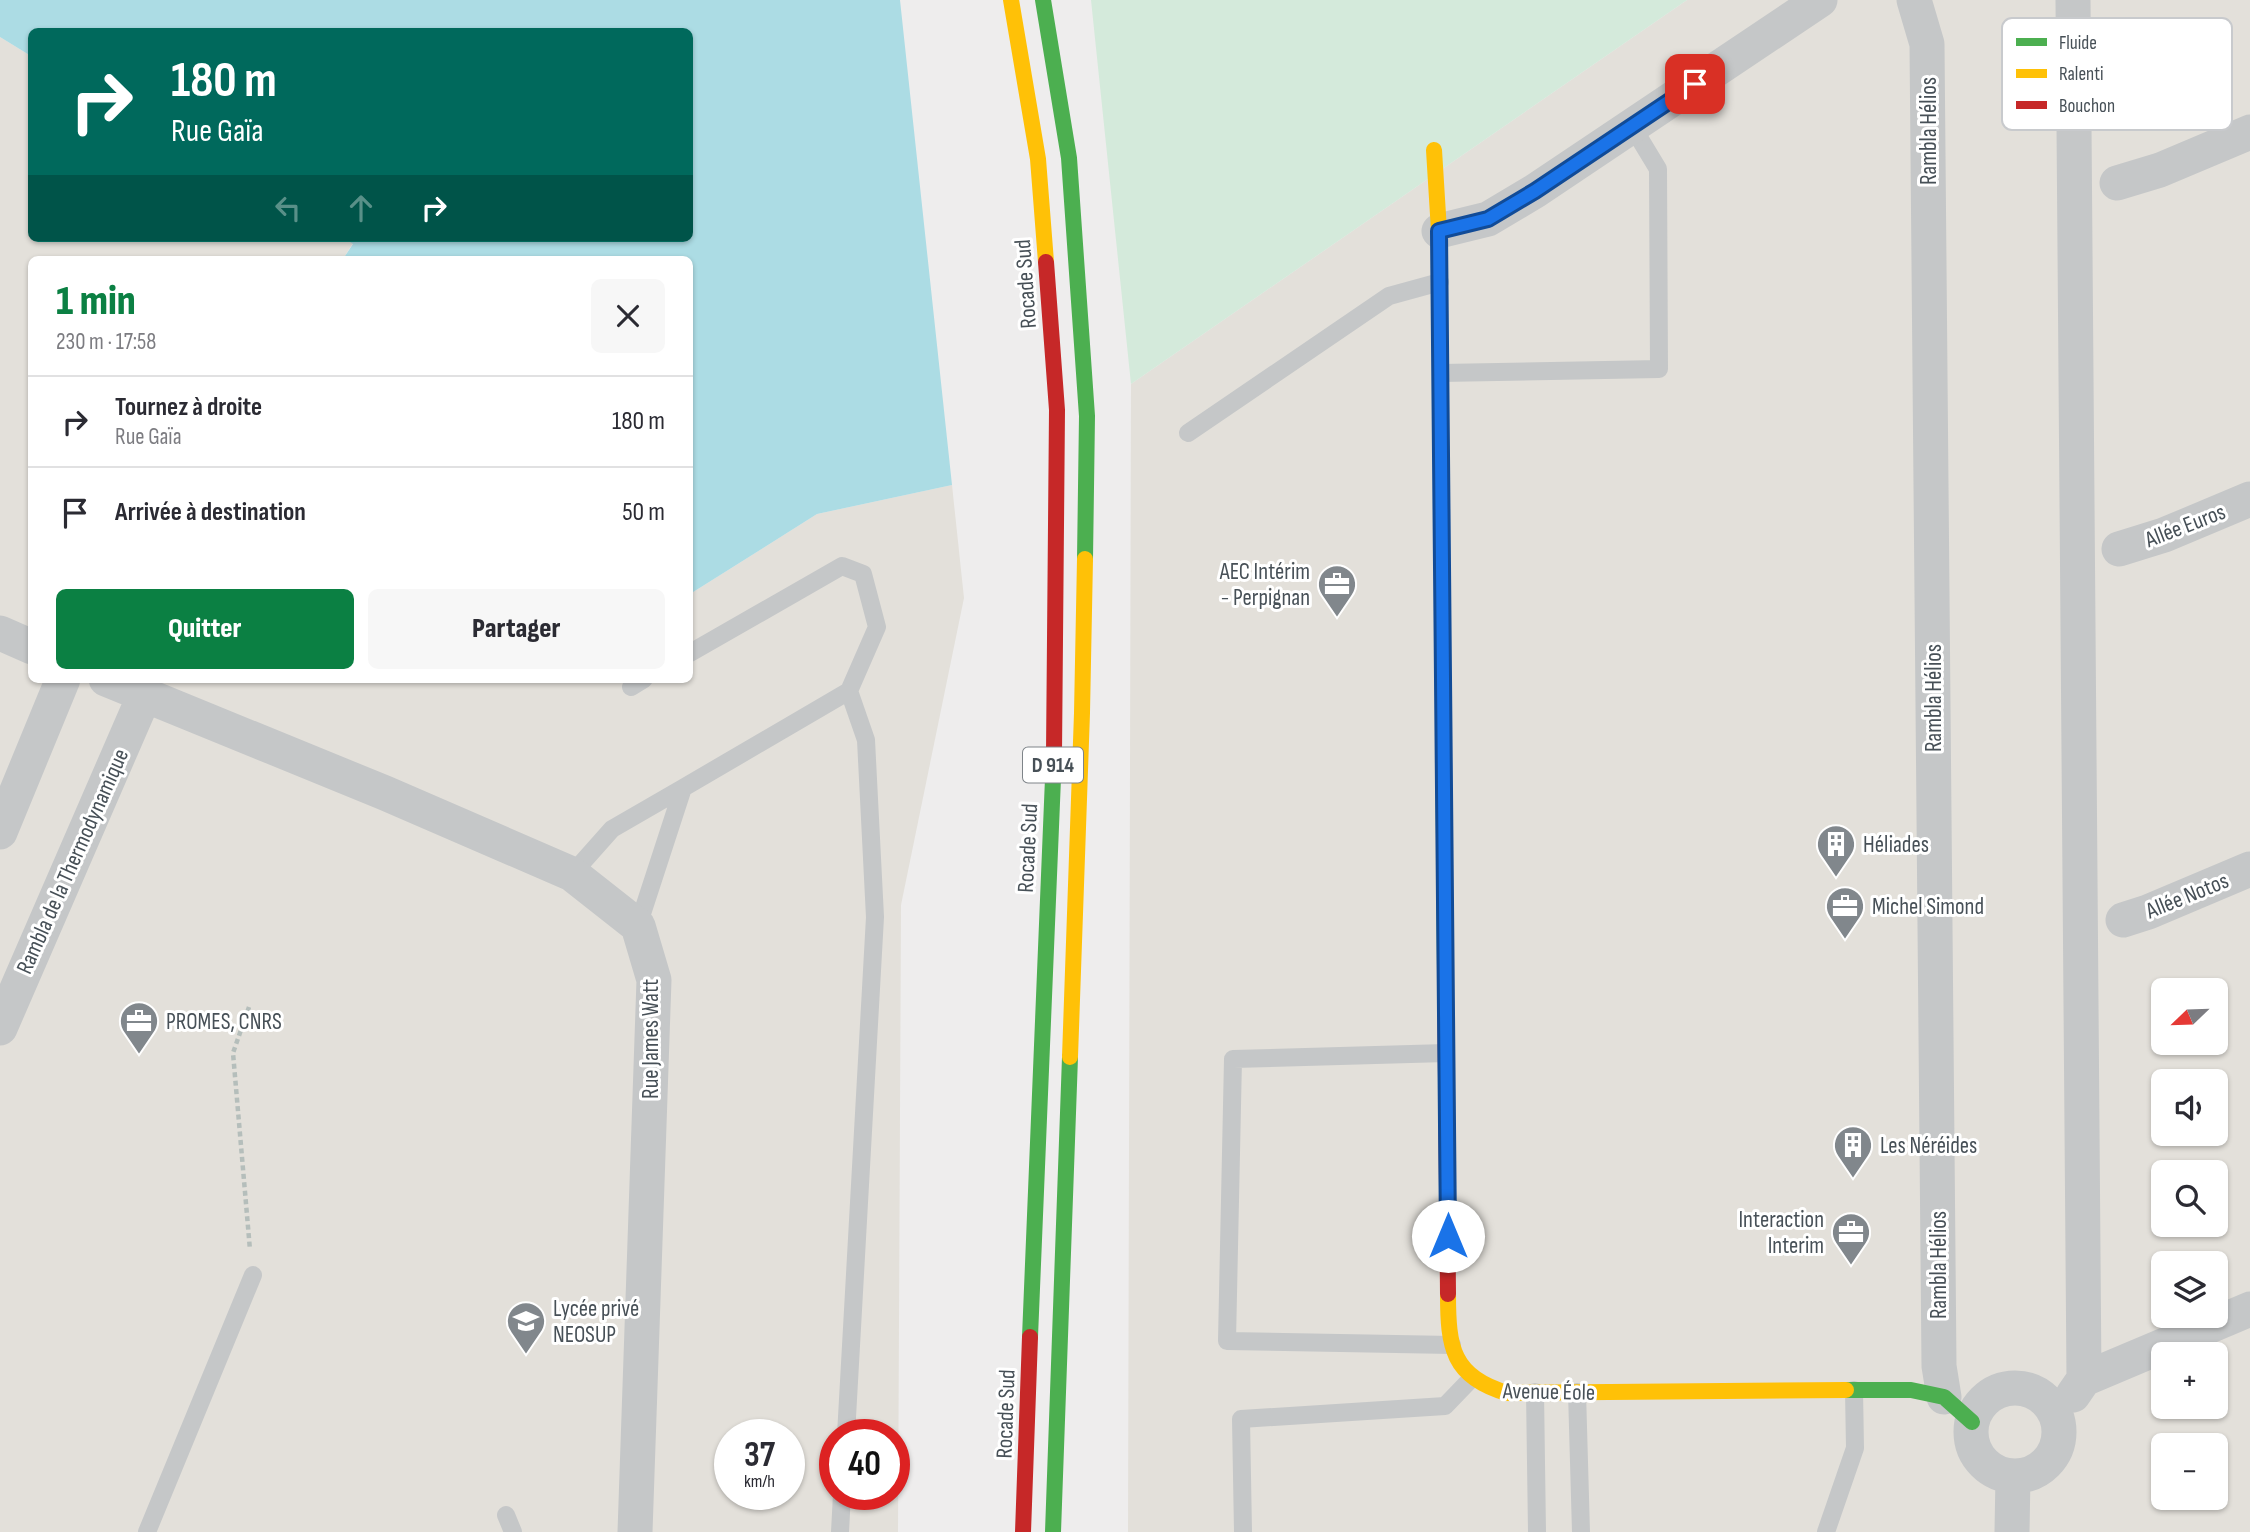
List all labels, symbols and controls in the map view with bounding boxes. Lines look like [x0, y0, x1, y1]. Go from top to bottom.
legend [2002, 18, 2232, 130]
text: Fluide [2059, 32, 2097, 55]
text: 180 m [171, 52, 277, 111]
pin [1665, 54, 1725, 114]
icon: right [56, 56, 147, 147]
text: Ralenti [2059, 63, 2104, 86]
icon: arrive [1676, 65, 1714, 103]
street label: Rambla Hélios [1915, 77, 1943, 185]
text: Bouchon [2059, 95, 2115, 118]
text: Rue Gaïa [171, 112, 264, 151]
icon: left [269, 189, 307, 227]
icon: ahead [342, 189, 380, 227]
icon: right [415, 189, 453, 227]
street label: Rocade Sud [1009, 238, 1043, 329]
text: 1 min [56, 276, 136, 327]
button: close [591, 279, 665, 353]
text: 230 m · 17:58 [56, 328, 156, 356]
text: Tournez à droite [115, 392, 262, 423]
icon: right [56, 403, 94, 441]
text: 180 m [612, 406, 665, 437]
text: Rue Gaïa [115, 423, 182, 451]
icon: arrive [56, 494, 94, 532]
text: Arrivée à destination [115, 497, 306, 528]
text: 50 m [622, 497, 665, 528]
street label: Allée Euros [2140, 498, 2230, 554]
place label: AEC Intérim - Perpignan [1219, 558, 1310, 612]
office icon: AEC Intérim - Perpignan [1316, 563, 1358, 618]
button: Quitter [56, 589, 354, 669]
button: Partager [368, 589, 665, 669]
street label: Rambla Hélios [1920, 644, 1948, 752]
street label: Rambla de la Thermodynamique [11, 745, 135, 978]
road number: D 914 [1023, 748, 1083, 782]
street label: Rocade Sud [1012, 803, 1044, 893]
building icon: Héliades [1815, 823, 1857, 878]
place label: Héliades [1863, 831, 1929, 859]
street label: Allée Notos [2141, 867, 2233, 926]
office icon: Michel Simond [1824, 885, 1866, 940]
place label: Michel Simond [1872, 893, 1984, 921]
north arrow [2151, 978, 2228, 1055]
map controls [2151, 978, 2228, 1510]
street label: Rue James Watt [637, 979, 665, 1099]
office icon: PROMES, CNRS [118, 1000, 160, 1055]
place label: PROMES, CNRS [166, 1008, 282, 1036]
button: sound [2151, 1069, 2228, 1146]
building icon: Les Néréides [1832, 1124, 1874, 1179]
place label: Les Néréides [1880, 1132, 1977, 1160]
button: search [2151, 1160, 2228, 1237]
position arrow [1411, 1199, 1485, 1273]
place label: Interaction Interim [1738, 1206, 1824, 1260]
office icon: Interaction Interim [1830, 1211, 1872, 1266]
street label: Rambla Hélios [1925, 1211, 1953, 1319]
button: layers [2151, 1251, 2228, 1328]
place label: Lycée privé NEOSUP [553, 1295, 639, 1349]
school or university icon: Lycée privé NEOSUP [505, 1300, 547, 1355]
button: + [2151, 1342, 2228, 1419]
street label: Rocade Sud [990, 1369, 1022, 1459]
street label: Avenue Éole [1502, 1377, 1595, 1407]
speed limit sign: 40 [819, 1419, 910, 1510]
button: − [2151, 1433, 2228, 1510]
text: 37 [744, 1434, 775, 1477]
text: km/h [744, 1471, 775, 1492]

